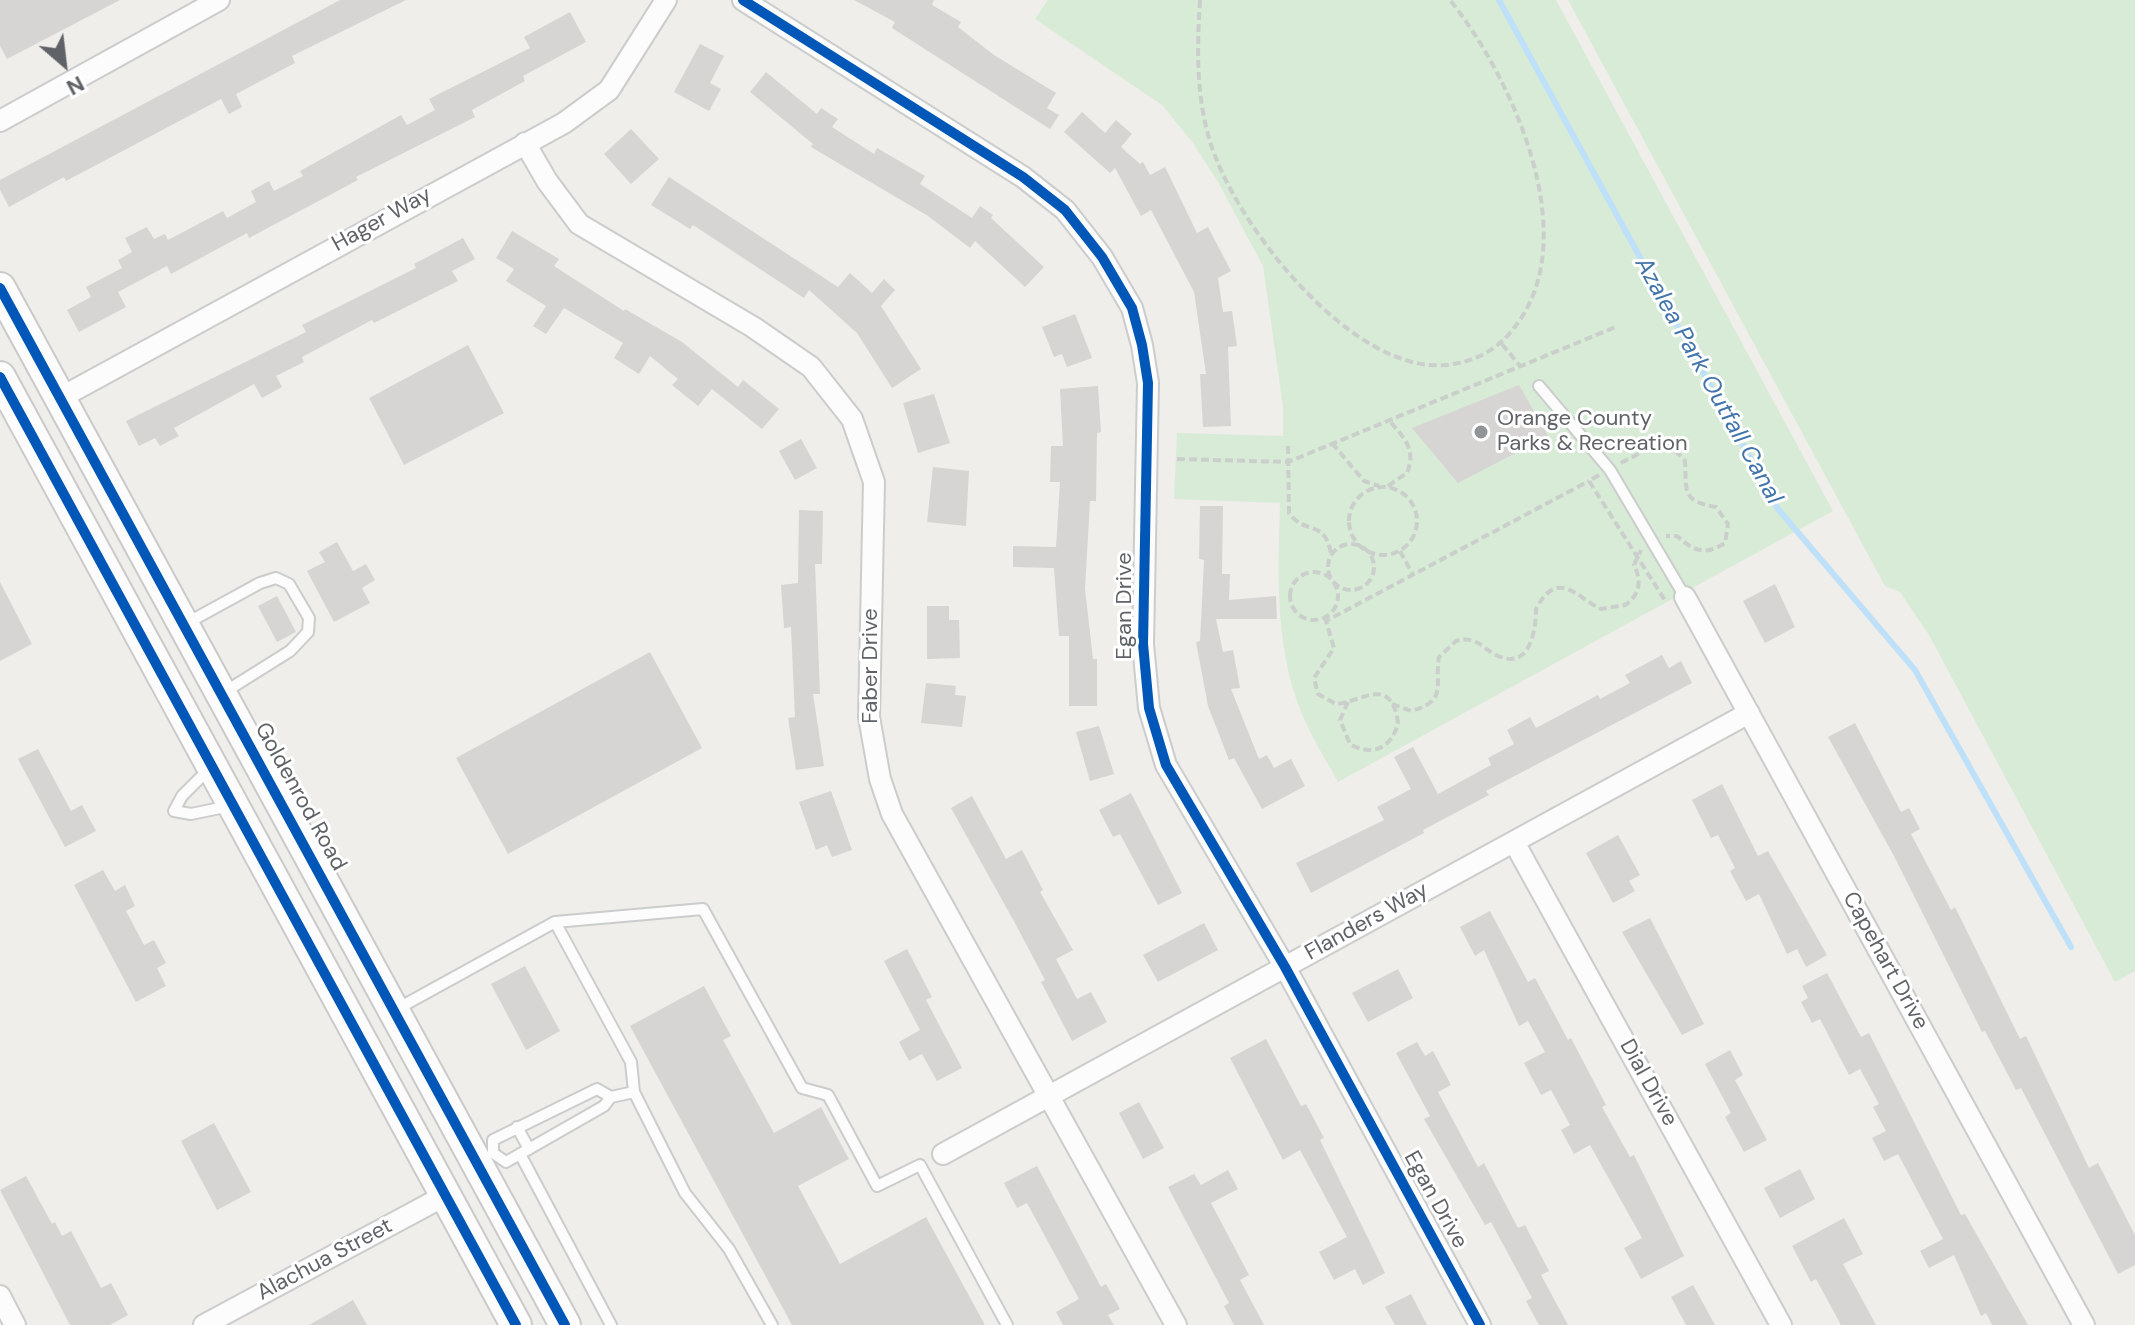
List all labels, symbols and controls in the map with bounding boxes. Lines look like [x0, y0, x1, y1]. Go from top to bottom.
north arrow [24, 24, 104, 104]
text: N [62, 69, 89, 102]
street label: Hager Way [328, 182, 436, 258]
water label: Azalea Park Outfall Canal [1628, 252, 1788, 510]
place label: Orange County Parks & Recreation [1497, 406, 1688, 458]
marker: Orange County Parks & Recreation [1472, 423, 1490, 441]
street label: Egan Drive [1112, 552, 1138, 660]
street label: Faber Drive [858, 608, 884, 724]
street label: Goldenrod Road [248, 718, 352, 876]
street label: Flanders Way [1301, 877, 1433, 967]
street label: Capehart Drive [1836, 888, 1934, 1034]
street label: Dial Drive [1613, 1035, 1683, 1131]
street label: Egan Drive [1397, 1147, 1473, 1253]
street label: Alachua Street [253, 1213, 397, 1307]

